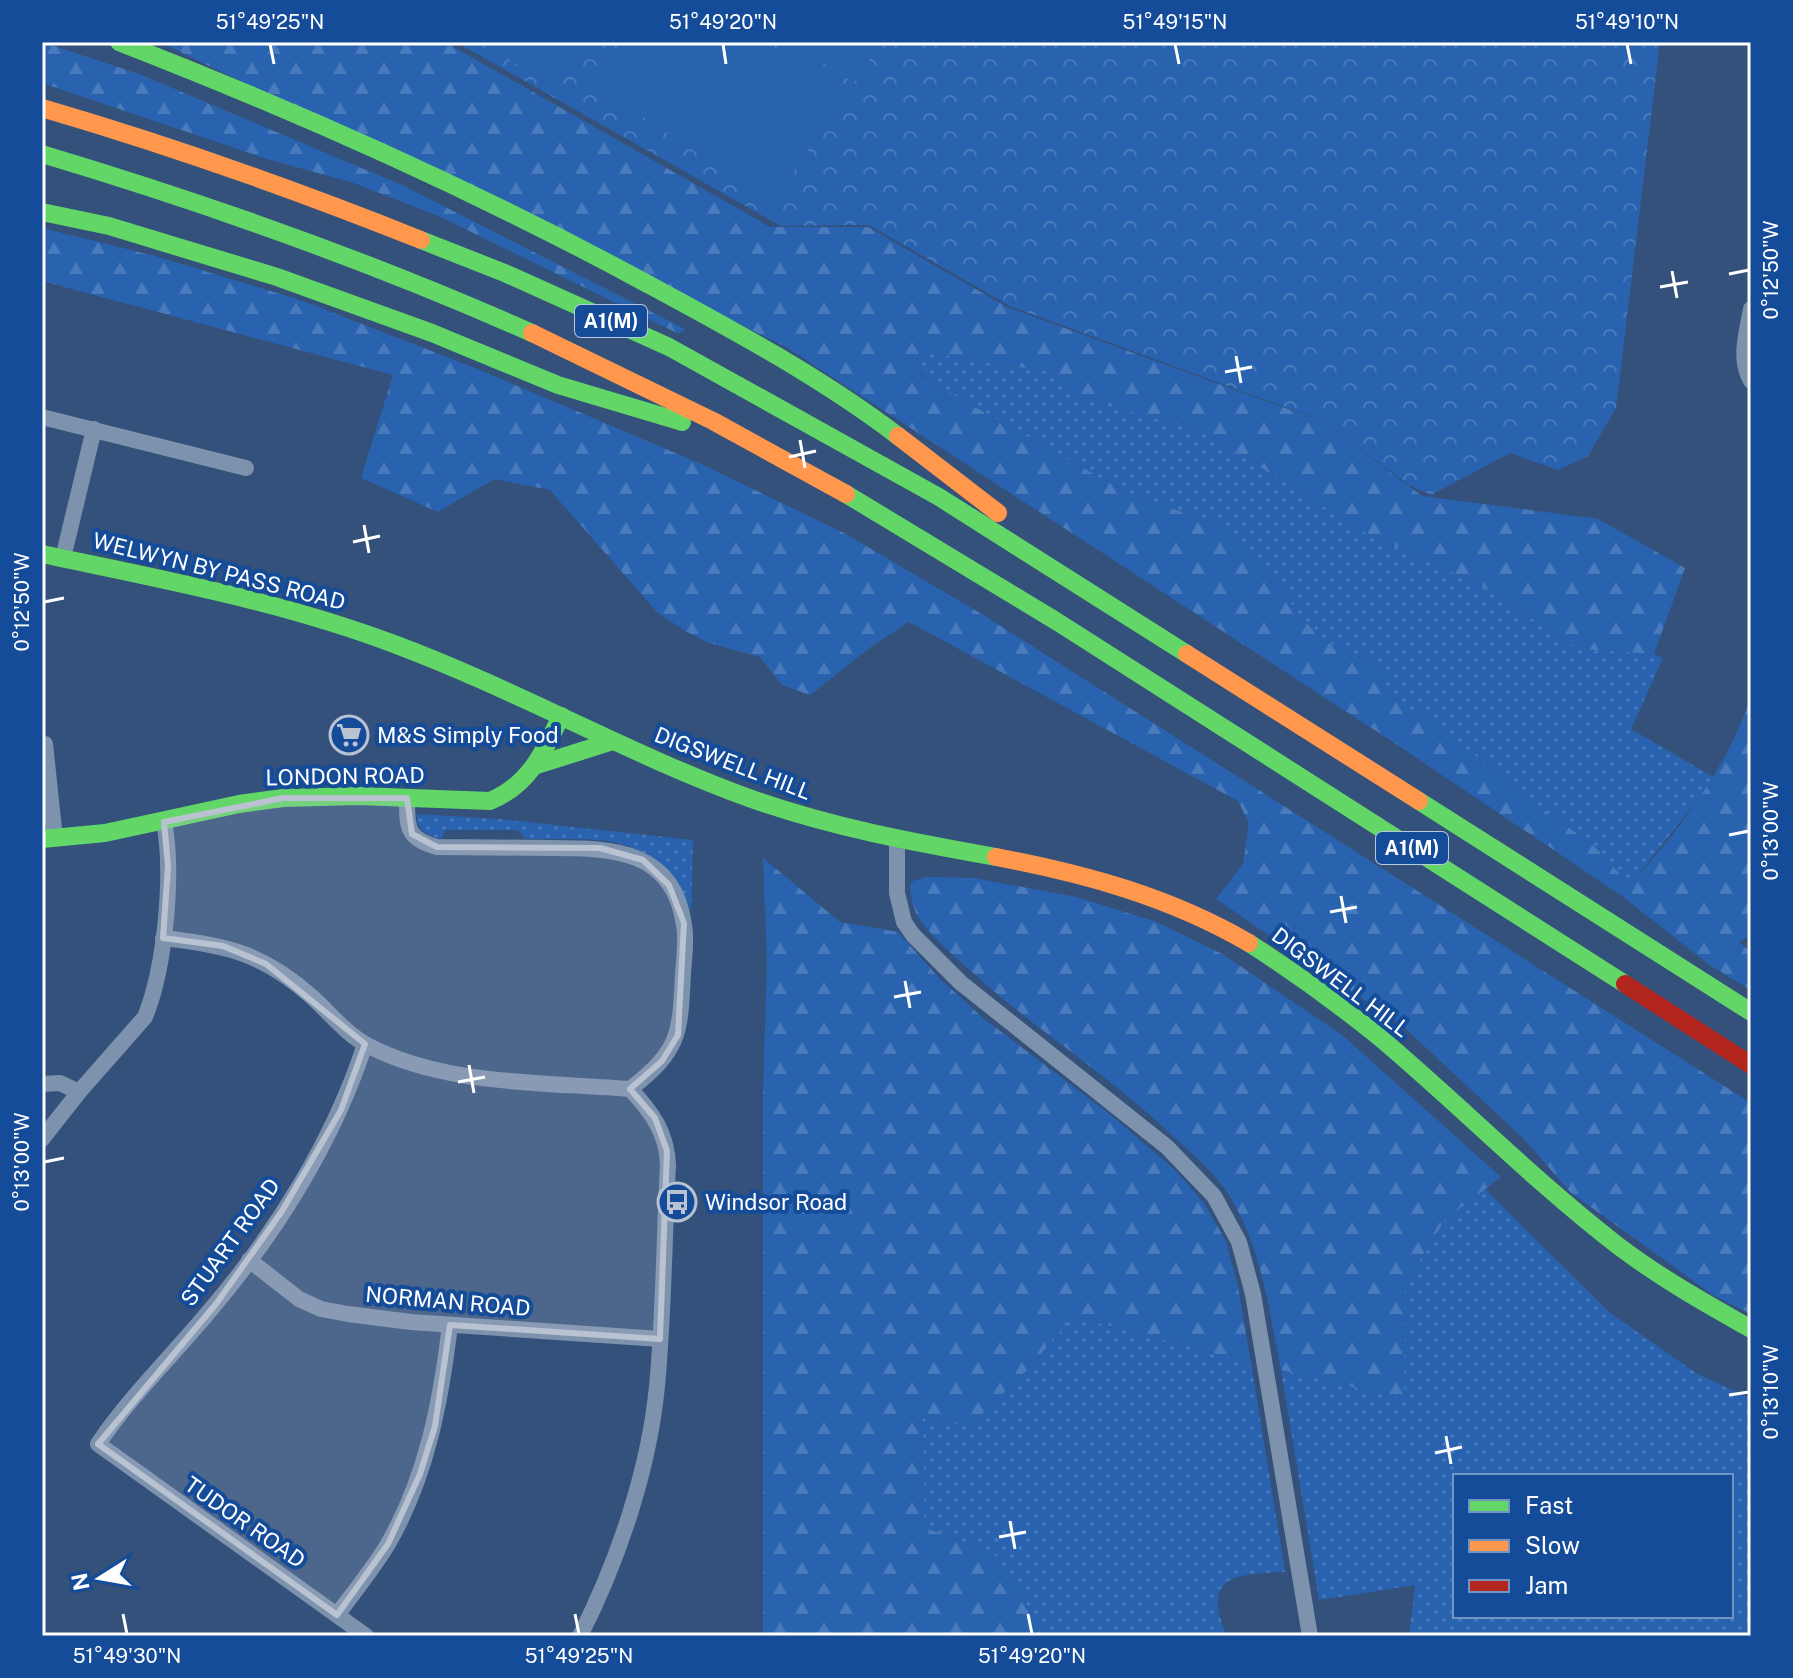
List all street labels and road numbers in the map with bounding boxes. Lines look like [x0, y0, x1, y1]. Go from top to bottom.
road number: A1(M) [575, 305, 647, 337]
street label: WELWYN BY PASS ROAD [90, 527, 348, 615]
street label: DIGSWELL HILL [651, 721, 815, 805]
street label: LONDON ROAD [265, 762, 425, 790]
road number: A1(M) [1376, 832, 1448, 864]
street label: DIGSWELL HILL [1267, 922, 1415, 1042]
street label: STUART ROAD [175, 1173, 285, 1311]
street label: NORMAN ROAD [364, 1281, 532, 1321]
street label: TUDOR ROAD [180, 1471, 310, 1573]

